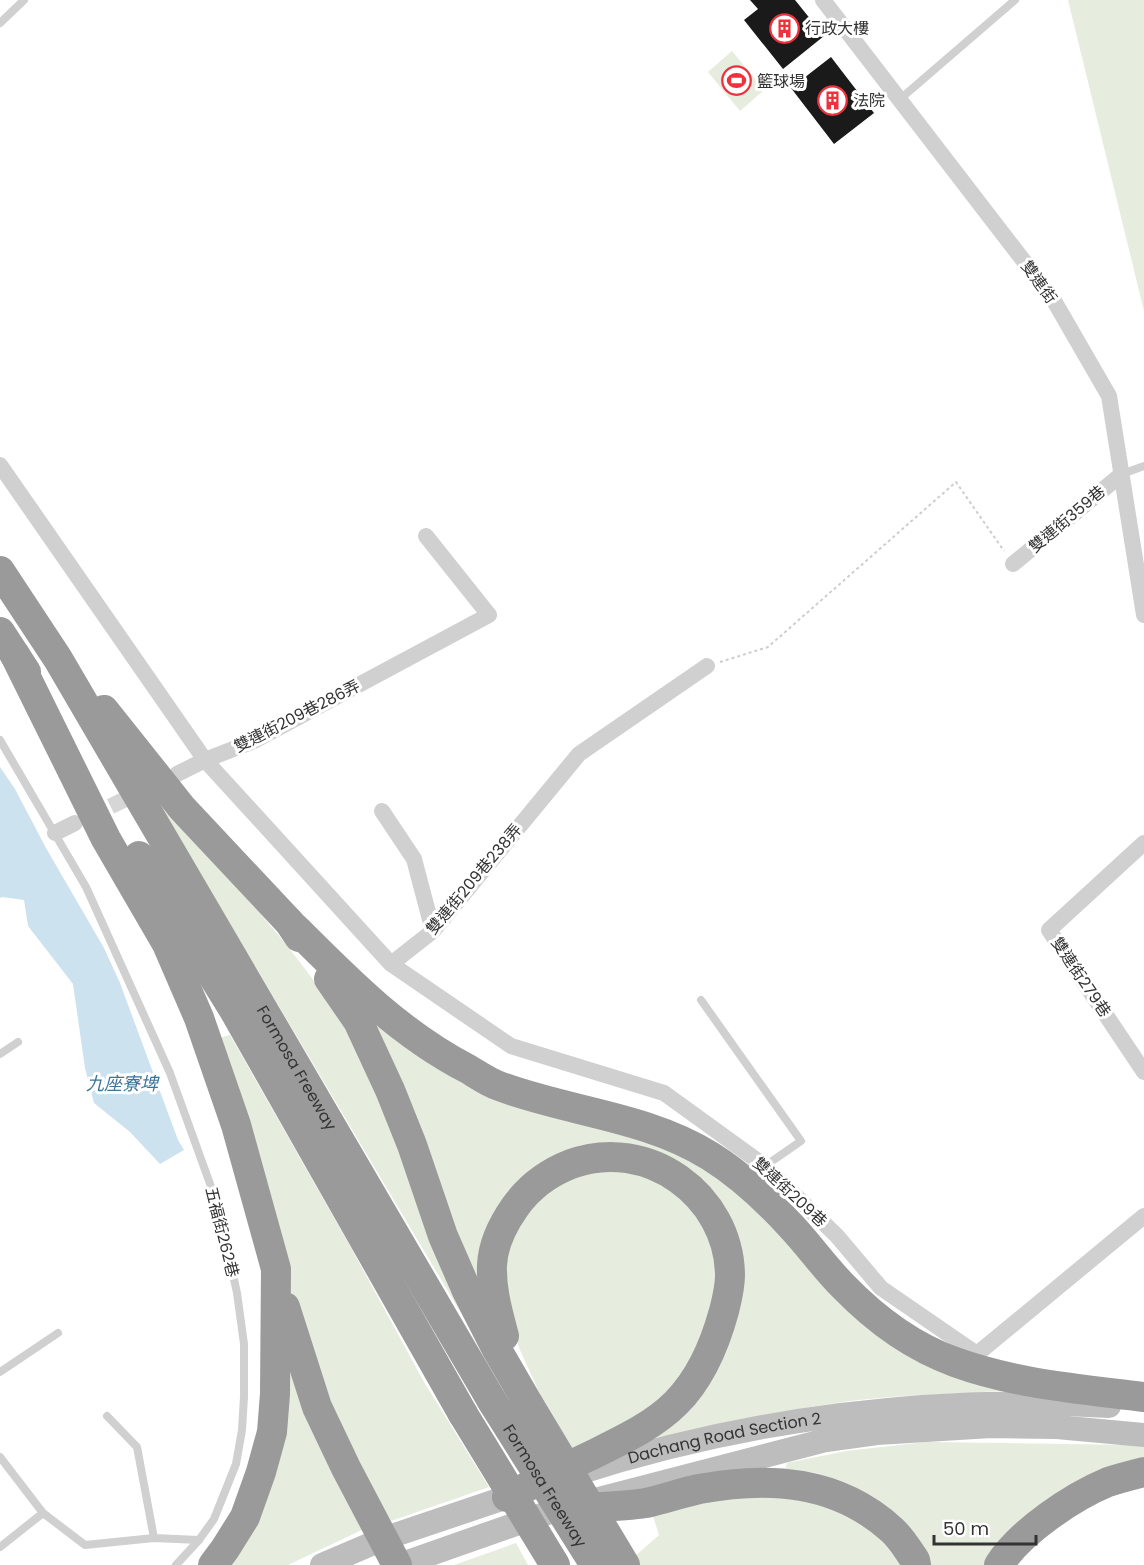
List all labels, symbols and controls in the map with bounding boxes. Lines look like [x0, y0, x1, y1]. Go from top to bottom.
building icon: 行政大樓 [768, 12, 800, 44]
place label: 行政大樓 [805, 17, 869, 40]
sports icon: 籃球場 [720, 65, 752, 97]
place label: 籃球場 [757, 70, 805, 93]
building icon: 法院 [816, 84, 848, 116]
place label: 法院 [853, 89, 885, 112]
street label: 雙連街 [1016, 256, 1062, 308]
street label: 雙連街359巷 [1024, 480, 1110, 558]
street label: 雙連街209巷286弄 [230, 674, 364, 758]
street label: 雙連街209巷238弄 [421, 819, 527, 939]
street label: 雙連街279巷 [1046, 932, 1116, 1022]
street label: Formosa Freeway [252, 1001, 343, 1135]
water label: 九座寮埤 [86, 1071, 160, 1096]
street label: 雙連街209巷 [748, 1152, 832, 1232]
street label: 五福街262巷 [200, 1184, 244, 1280]
street label: Dachang Road Section 2 [625, 1406, 822, 1469]
street label: Formosa Freeway [498, 1420, 593, 1552]
scale bar [934, 1508, 1036, 1546]
text: 50 m [943, 1516, 989, 1541]

